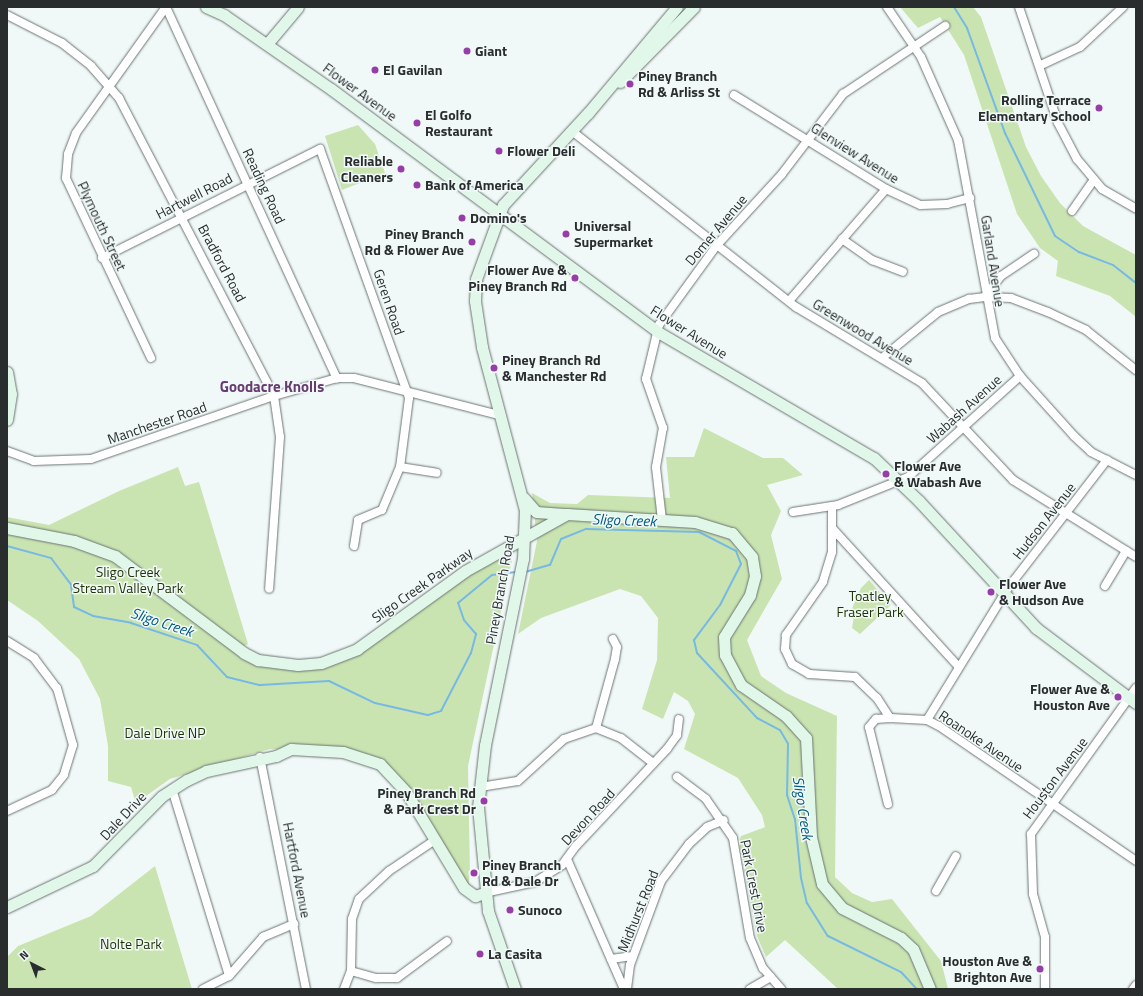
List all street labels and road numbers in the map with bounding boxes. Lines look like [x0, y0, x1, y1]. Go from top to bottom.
street label: Flower Avenue [320, 60, 400, 124]
street label: Glenview Avenue [808, 119, 902, 187]
street label: Reading Road [239, 146, 289, 226]
street label: Hartwell Road [153, 170, 235, 222]
street label: Plymouth Street [74, 179, 130, 273]
street label: Domer Avenue [682, 191, 750, 269]
street label: Garland Avenue [977, 214, 1009, 308]
street label: Bradford Road [195, 221, 249, 305]
street label: Geren Road [370, 267, 408, 337]
street label: Greenwood Avenue [810, 295, 916, 369]
street label: Flower Avenue [648, 302, 730, 362]
street label: Wabash Avenue [923, 371, 1005, 447]
street label: Manchester Road [105, 398, 209, 448]
street label: Hudson Avenue [1009, 479, 1079, 563]
street label: Piney Branch Road [482, 534, 518, 646]
street label: Sligo Creek Parkway [369, 544, 475, 626]
street label: Roanoke Avenue [936, 707, 1026, 775]
street label: Houston Avenue [1019, 734, 1091, 822]
street label: Devon Road [558, 785, 618, 849]
street label: Dale Drive [96, 788, 150, 844]
street label: Hartford Avenue [279, 821, 315, 919]
street label: Park Crest Drive [737, 838, 771, 934]
street label: Midhurst Road [614, 868, 662, 954]

